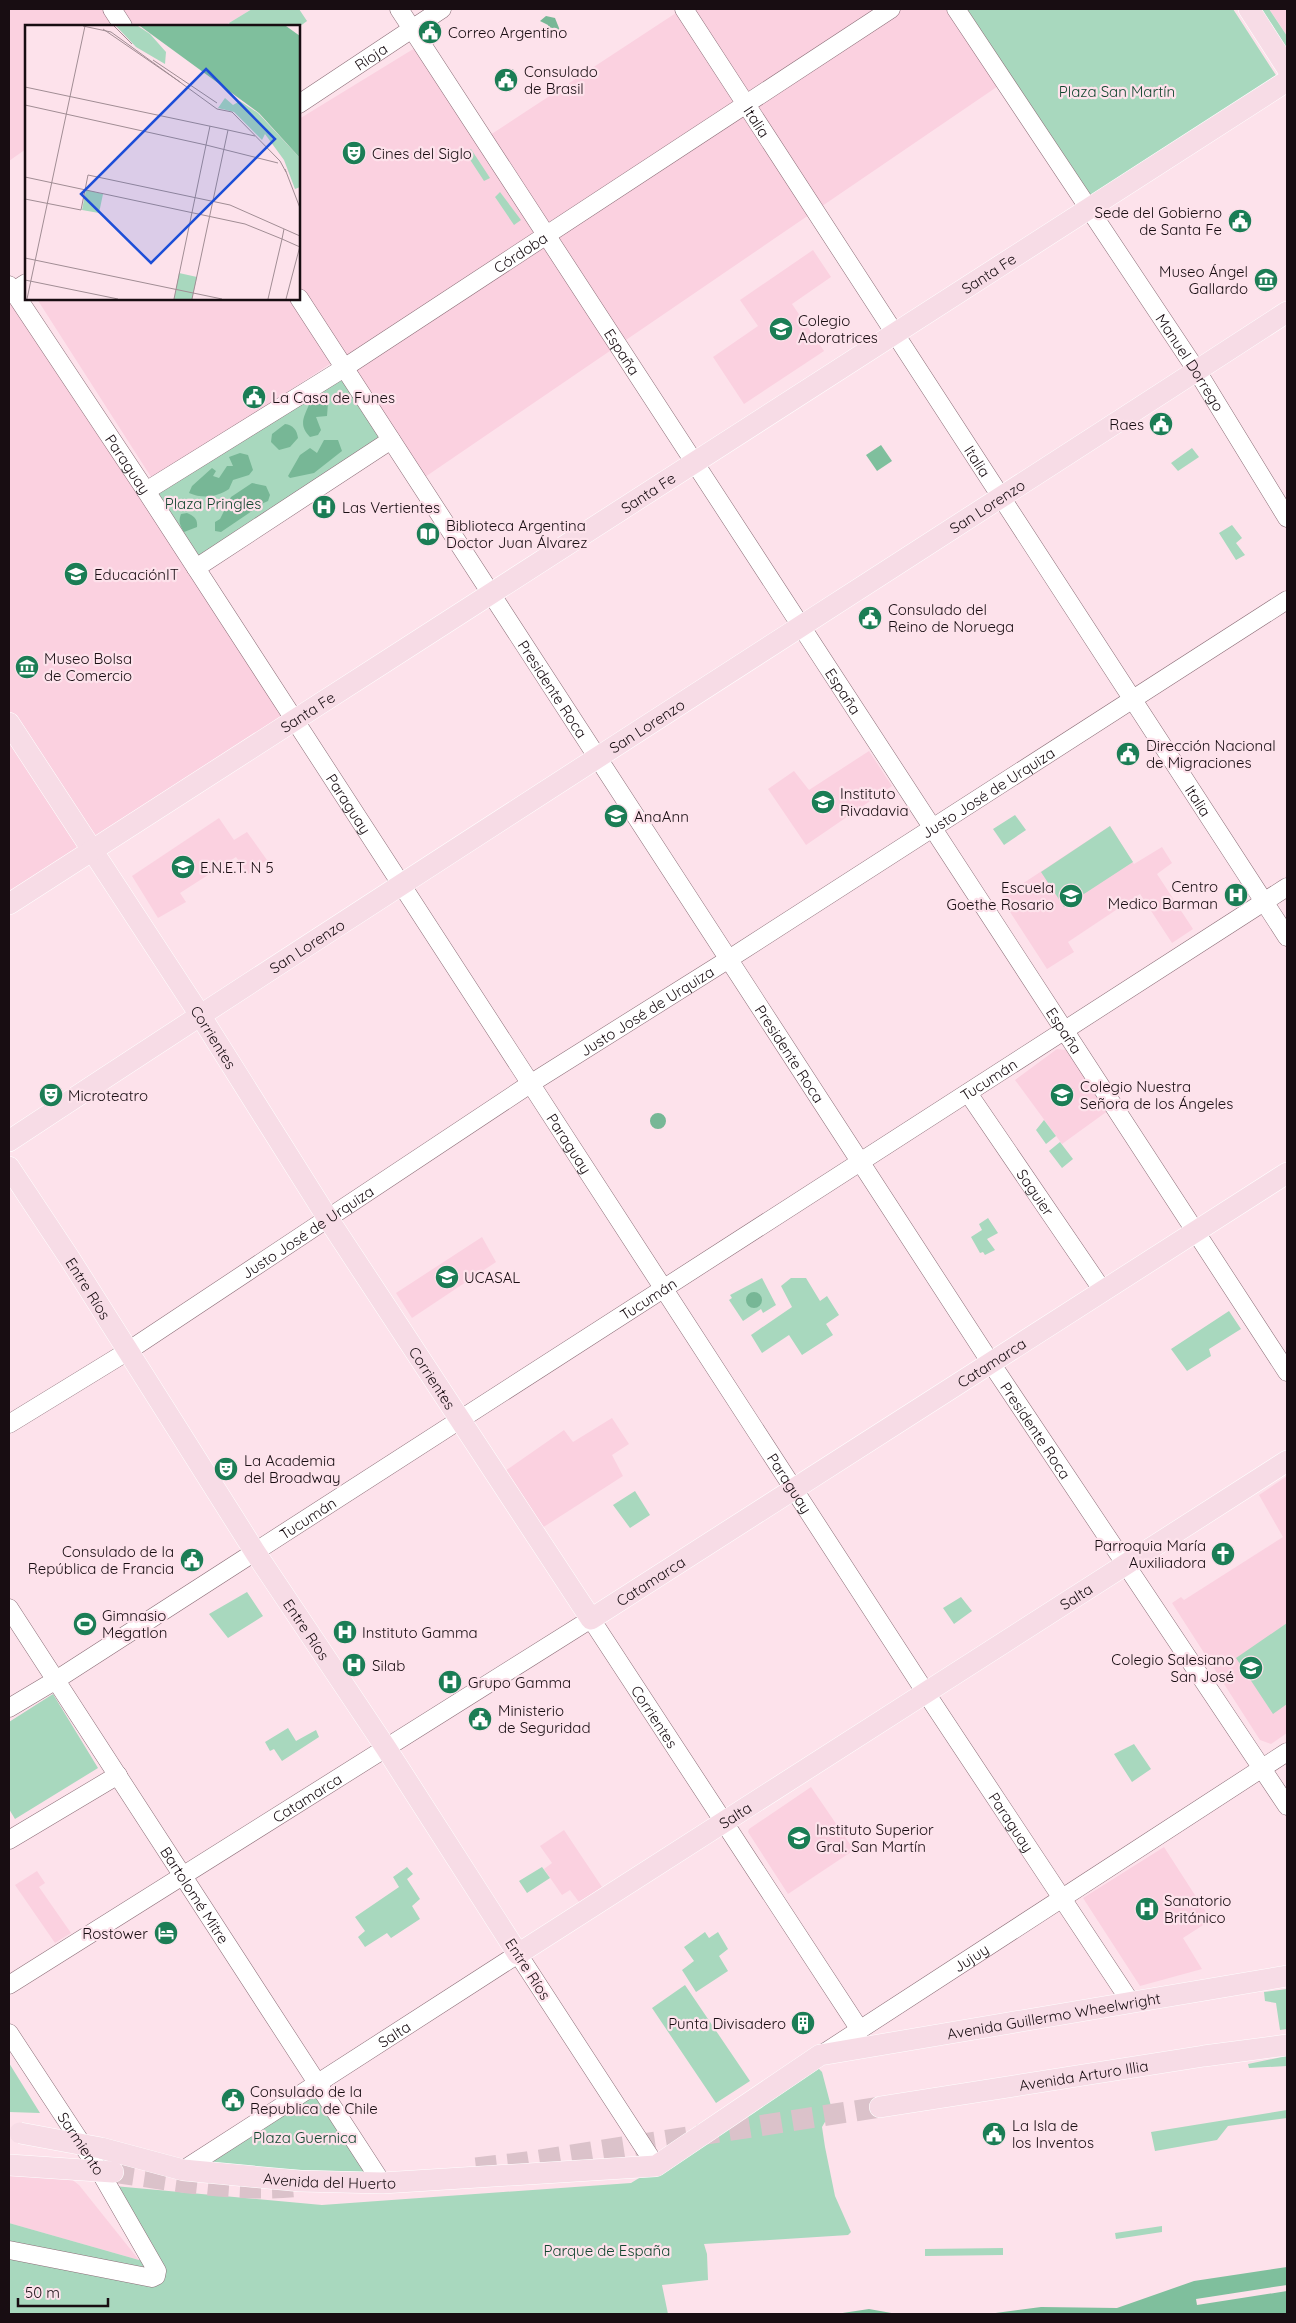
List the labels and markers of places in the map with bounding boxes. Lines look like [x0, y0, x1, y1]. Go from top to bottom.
public building icon: Correo Argentino [417, 19, 443, 45]
place label: Correo Argentino [448, 23, 567, 42]
place label: Consulado de Brasil [524, 62, 598, 98]
public building icon: Consulado de Brasil [493, 67, 519, 93]
theatre icon: Cines del Siglo [341, 140, 367, 166]
place label: Cines del Siglo [372, 144, 472, 163]
place label: Sede del Gobierno de Santa Fe [1095, 203, 1222, 239]
public building icon: Sede del Gobierno de Santa Fe [1227, 208, 1253, 234]
place label: Museo Ángel Gallardo [1159, 262, 1248, 298]
museum icon: Museo Ángel Gallardo [1253, 267, 1279, 293]
place label: Colegio Adoratrices [798, 311, 878, 347]
school or university icon: Colegio Adoratrices [768, 316, 794, 342]
public building icon: La Casa de Funes [241, 384, 267, 410]
place label: La Casa de Funes [272, 388, 395, 407]
public building icon: Raes [1148, 411, 1174, 437]
place label: Raes [1109, 415, 1144, 434]
hospital icon: Las Vertientes [311, 494, 337, 520]
place label: Las Vertientes [342, 498, 440, 517]
place label: Biblioteca Argentina Doctor Juan Álvarez [446, 516, 588, 552]
library icon: Biblioteca Argentina Doctor Juan Álvarez [415, 521, 441, 547]
school or university icon: EducaciónIT [63, 561, 89, 587]
place label: EducaciónIT [94, 565, 179, 584]
place label: Consulado del Reino de Noruega [888, 600, 1014, 636]
public building icon: Consulado del Reino de Noruega [857, 605, 883, 631]
place label: Museo Bolsa de Comercio [44, 649, 132, 685]
museum icon: Museo Bolsa de Comercio [14, 654, 40, 680]
place label: Dirección Nacional de Migraciones [1146, 736, 1276, 772]
public building icon: Dirección Nacional de Migraciones [1115, 741, 1141, 767]
place label: Instituto Rivadavia [840, 784, 909, 820]
school or university icon: Instituto Rivadavia [810, 789, 836, 815]
school or university icon: AnaAnn [603, 803, 629, 829]
place label: AnaAnn [634, 807, 689, 826]
school or university icon: E.N.E.T. N 5 [170, 854, 196, 880]
place label: E.N.E.T. N 5 [200, 858, 274, 877]
place label: Centro Medico Barman [1108, 877, 1218, 913]
place label: Escuela Goethe Rosario [947, 878, 1054, 914]
hospital icon: Centro Medico Barman [1223, 882, 1249, 908]
school or university icon: Escuela Goethe Rosario [1058, 883, 1084, 909]
place label: Colegio Nuestra Señora de los Ángeles [1080, 1077, 1233, 1113]
theatre icon: Microteatro [38, 1082, 64, 1108]
school or university icon: Colegio Nuestra Señora de los Ángeles [1049, 1082, 1075, 1108]
place label: Microteatro [68, 1086, 148, 1105]
school or university icon: UCASAL [434, 1264, 460, 1290]
place label: UCASAL [464, 1268, 520, 1287]
place label: La Academia del Broadway [244, 1451, 341, 1487]
theatre icon: La Academia del Broadway [213, 1456, 239, 1482]
place label: Parroquia María Auxiliadora [1094, 1536, 1206, 1572]
church icon: Parroquia María Auxiliadora [1210, 1541, 1236, 1567]
place label: Consulado de la República de Francia [28, 1542, 174, 1578]
public building icon: Consulado de la República de Francia [179, 1547, 205, 1573]
place label: Gimnasio Megatlon [102, 1606, 167, 1642]
sports icon: Gimnasio Megatlon [72, 1611, 98, 1637]
hospital icon: Instituto Gamma [332, 1619, 358, 1645]
place label: Instituto Gamma [362, 1623, 478, 1642]
place label: Colegio Salesiano San José [1111, 1650, 1234, 1686]
hospital icon: Silab [341, 1652, 367, 1678]
school or university icon: Colegio Salesiano San José [1238, 1655, 1264, 1681]
place label: Silab [372, 1656, 405, 1675]
hospital icon: Grupo Gamma [437, 1669, 463, 1695]
place label: Grupo Gamma [468, 1673, 571, 1692]
place label: Ministerio de Seguridad [498, 1701, 591, 1737]
public building icon: Ministerio de Seguridad [467, 1706, 493, 1732]
place label: Instituto Superior Gral. San Martín [816, 1820, 934, 1856]
school or university icon: Instituto Superior Gral. San Martín [786, 1825, 812, 1851]
place label: Sanatorio Británico [1164, 1891, 1231, 1927]
hospital icon: Sanatorio Británico [1134, 1896, 1160, 1922]
hotel icon: Rostower [153, 1920, 179, 1946]
place label: Rostower [82, 1924, 148, 1943]
building icon: Punta Divisadero [790, 2010, 816, 2036]
place label: Punta Divisadero [668, 2014, 786, 2033]
place label: Consulado de la Republica de Chile [250, 2082, 378, 2118]
public building icon: Consulado de la Republica de Chile [220, 2087, 246, 2113]
place label: La Isla de los Inventos [1012, 2116, 1094, 2152]
public building icon: La Isla de los Inventos [981, 2121, 1007, 2147]

